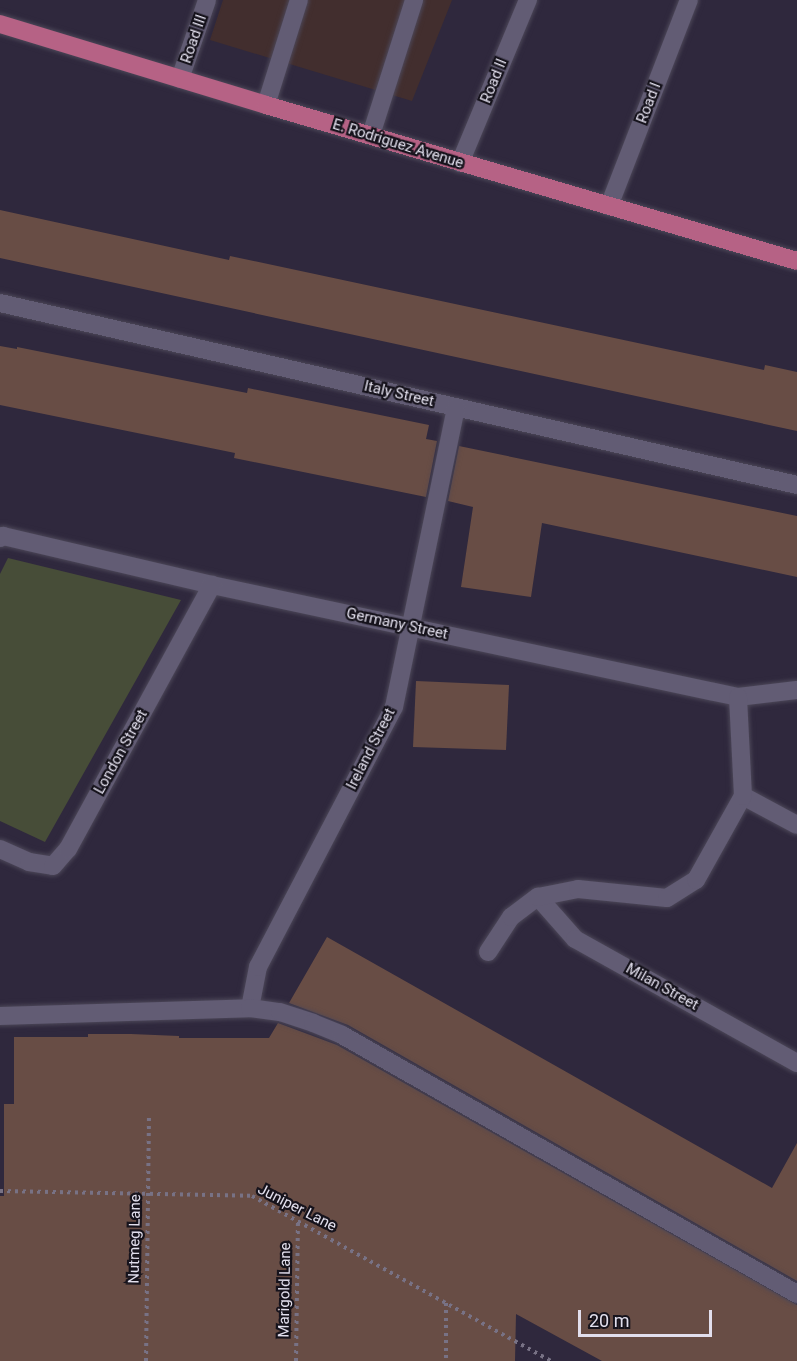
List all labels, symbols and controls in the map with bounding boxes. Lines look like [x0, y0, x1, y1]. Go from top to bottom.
street label: Road III [177, 12, 211, 66]
street label: Road II [477, 56, 511, 106]
street label: Road I [633, 80, 665, 126]
street label: E. Rodriguez Avenue [330, 116, 466, 172]
street label: Italy Street [362, 377, 436, 411]
street label: Germany Street [345, 604, 449, 644]
street label: Ireland Street [343, 705, 399, 793]
street label: London Street [90, 707, 152, 797]
street label: Milan Street [623, 960, 701, 1014]
street label: Juniper Lane [255, 1180, 339, 1236]
street label: Nutmeg Lane [125, 1194, 145, 1284]
street label: Marigold Lane [275, 1242, 295, 1338]
scale bar [581, 1298, 714, 1336]
text: 20 m [589, 1310, 629, 1331]

